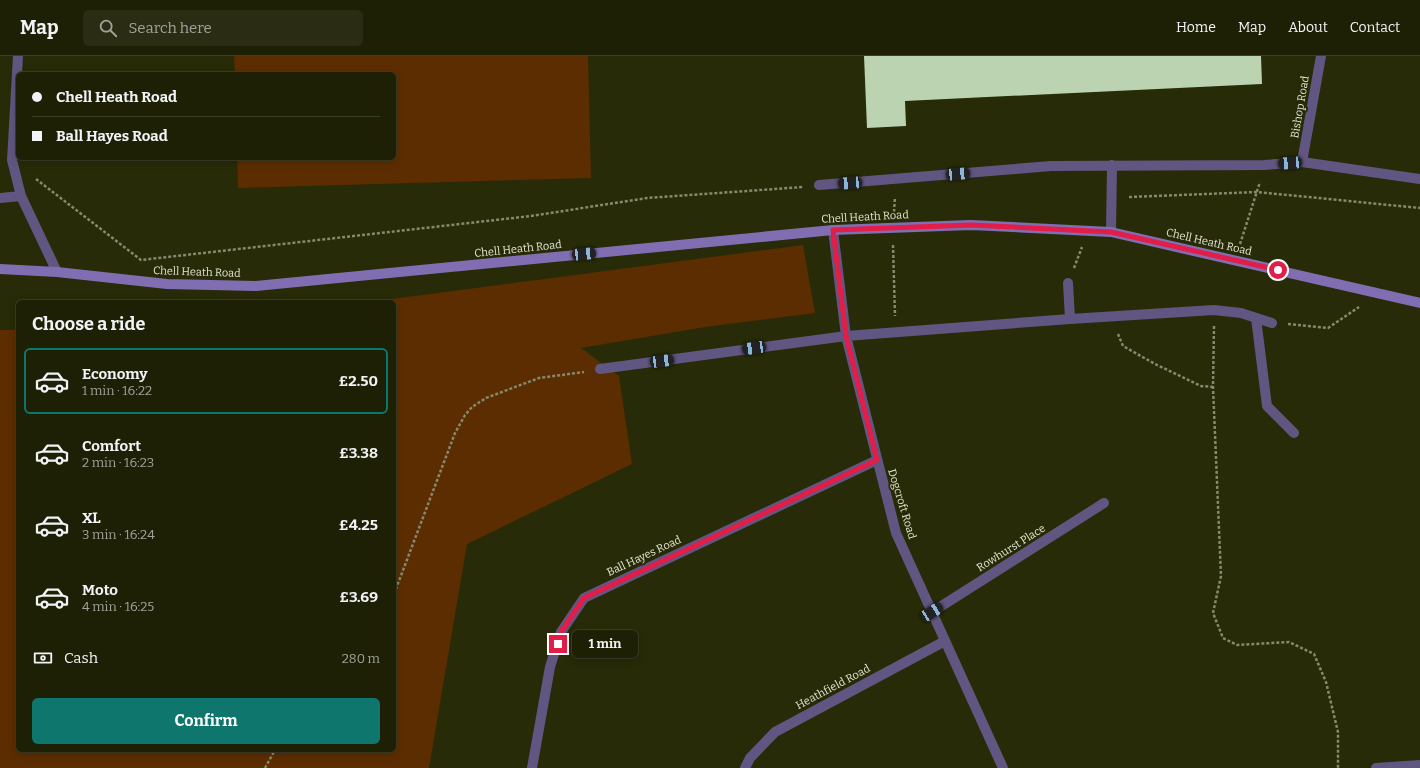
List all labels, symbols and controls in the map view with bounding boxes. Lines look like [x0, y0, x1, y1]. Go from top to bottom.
search box [83, 10, 363, 46]
text: Map [20, 16, 59, 39]
icon: search [97, 17, 119, 39]
text: Search here [129, 19, 212, 37]
text: Home [1176, 19, 1216, 36]
text: Map [1238, 19, 1266, 36]
text: About [1288, 19, 1328, 36]
text: Contact [1350, 19, 1400, 36]
street label: Bishop Road [1288, 74, 1312, 139]
text: Chell Heath Road [56, 88, 177, 106]
text: Ball Hayes Road [56, 127, 168, 145]
car [1278, 156, 1302, 170]
car [946, 167, 970, 181]
car [838, 176, 862, 190]
street label: Chell Heath Road [821, 208, 910, 226]
street label: Chell Heath Road [1165, 226, 1254, 258]
street label: Chell Heath Road [474, 238, 563, 260]
car [572, 247, 596, 261]
route start [1269, 261, 1287, 279]
street label: Chell Heath Road [153, 264, 241, 280]
text: Choose a ride [32, 313, 145, 335]
car [741, 340, 767, 356]
car [649, 354, 675, 368]
icon: car [34, 363, 70, 399]
text: Economy [82, 365, 148, 383]
text: £2.50 [339, 372, 378, 390]
text: 1 min · 16:22 [82, 383, 152, 398]
icon: car [34, 435, 70, 471]
text: Comfort [82, 437, 141, 455]
text: £3.38 [339, 444, 378, 462]
text: 2 min · 16:23 [82, 455, 154, 470]
street label: Dogcroft Road [885, 467, 919, 541]
icon: car [34, 507, 70, 543]
text: XL [82, 509, 101, 527]
text: £4.25 [339, 516, 378, 534]
street label: Rowhurst Place [974, 522, 1048, 574]
text: 3 min · 16:24 [82, 527, 155, 542]
street label: Ball Hayes Road [605, 533, 684, 579]
icon: car [34, 579, 70, 615]
text: Moto [82, 581, 118, 599]
text: £3.69 [339, 588, 378, 606]
text: 4 min · 16:25 [82, 599, 154, 614]
car [919, 601, 945, 623]
callout: 1 min [572, 630, 638, 658]
route end [549, 635, 567, 653]
text: 1 min [589, 636, 621, 651]
icon: cash [32, 647, 54, 669]
text: Cash [64, 649, 98, 667]
text: 280 m [342, 651, 380, 666]
street label: Heathfield Road [794, 662, 873, 712]
button: Confirm [32, 698, 380, 744]

